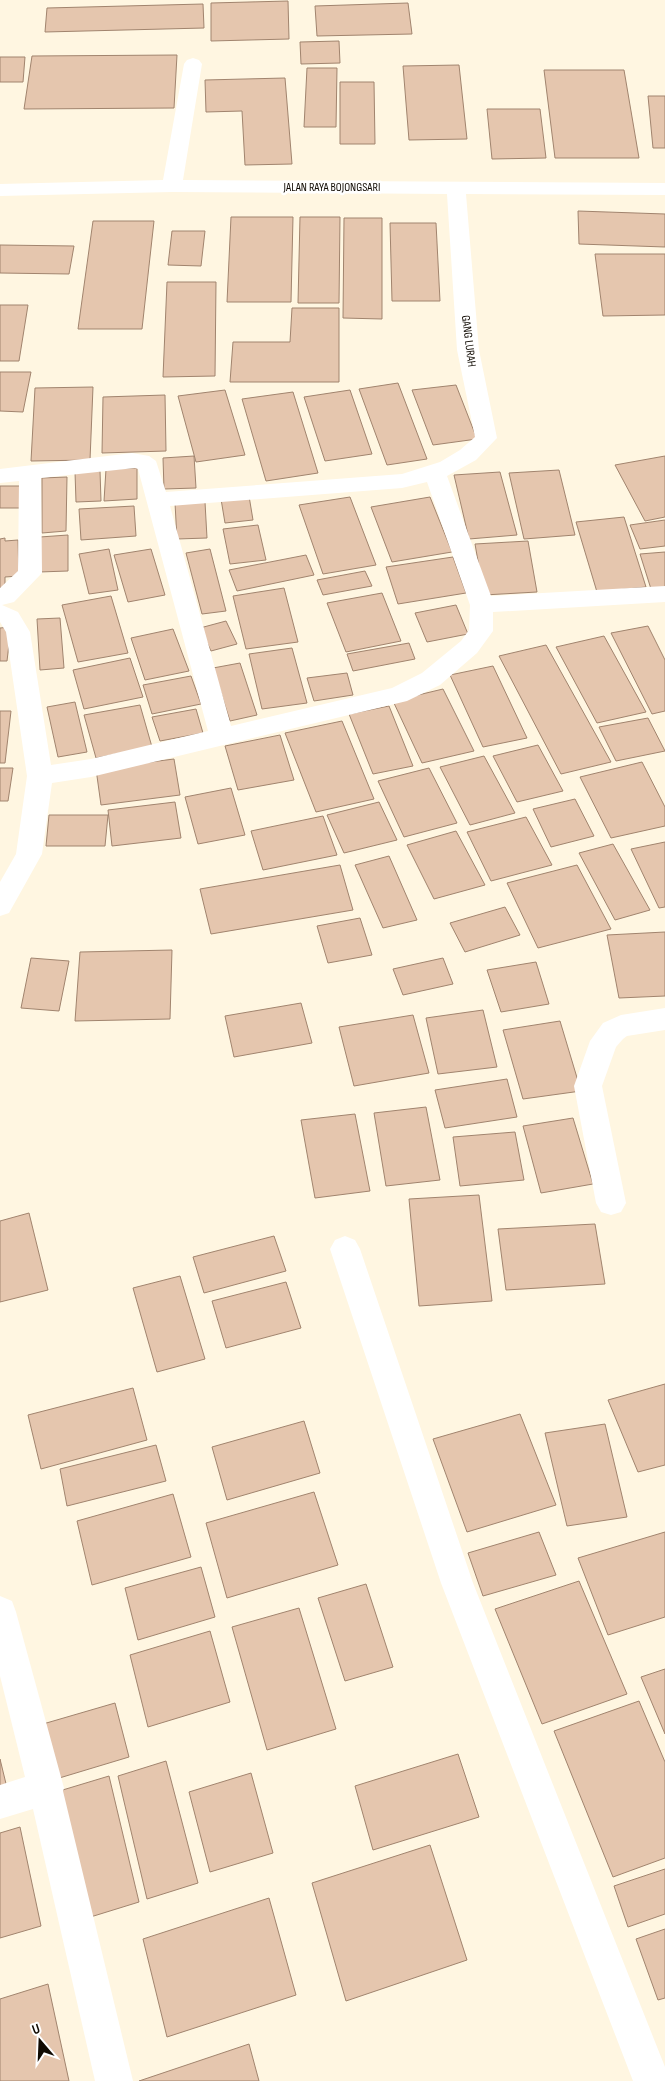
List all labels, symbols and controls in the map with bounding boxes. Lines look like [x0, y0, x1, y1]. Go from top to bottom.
street label: JALAN RAYA BOJONGSARI [283, 180, 380, 195]
street label: GANG LURAH [458, 314, 479, 368]
north arrow [15, 2016, 65, 2066]
text: U [30, 2020, 42, 2038]

